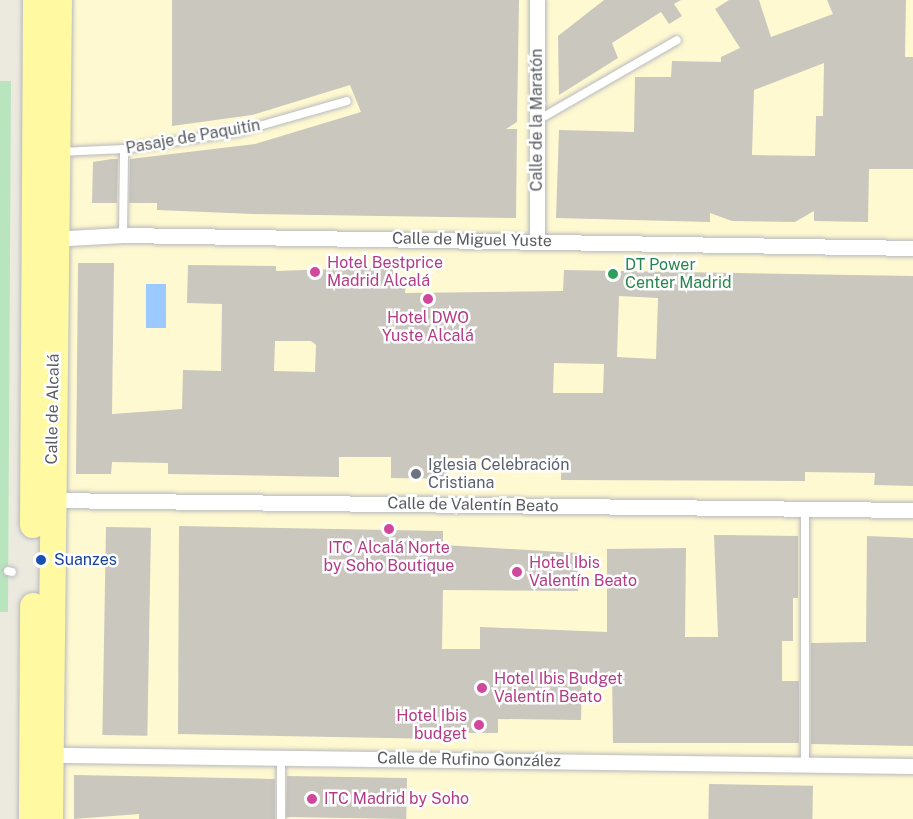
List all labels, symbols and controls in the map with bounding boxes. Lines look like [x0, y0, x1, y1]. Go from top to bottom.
street label: Calle de la Maratón [527, 48, 547, 192]
street label: Pasaje de Paquitín [124, 116, 262, 158]
street label: Calle de Miguel Yuste [392, 229, 552, 251]
place label: Hotel Bestprice Madrid Alcalá [327, 253, 443, 291]
place label: DT Power Center Madrid [625, 255, 732, 293]
marker: Hotel Bestprice Madrid Alcalá [308, 265, 322, 279]
marker: DT Power Center Madrid [606, 267, 620, 281]
marker: Hotel DWO Yuste Alcalá [421, 292, 435, 306]
place label: Hotel DWO Yuste Alcalá [382, 308, 474, 346]
street label: Calle de Alcalá [42, 353, 64, 465]
place label: Iglesia Celebración Cristiana [428, 455, 569, 493]
marker: Iglesia Celebración Cristiana [409, 467, 423, 481]
street label: Calle de Valentín Beato [387, 494, 559, 516]
marker: ITC Alcalá Norte by Soho Boutique [382, 522, 396, 536]
place label: ITC Alcalá Norte by Soho Boutique [324, 538, 454, 576]
place label: Suanzes [54, 550, 117, 570]
marker: Suanzes [32, 551, 50, 569]
place label: Hotel Ibis Valentín Beato [529, 553, 637, 591]
marker: Hotel Ibis Valentín Beato [510, 565, 524, 579]
place label: Hotel Ibis Budget Valentín Beato [494, 669, 623, 707]
marker: Hotel Ibis Budget Valentín Beato [475, 681, 489, 695]
place label: Hotel Ibis budget [396, 706, 467, 744]
marker: Hotel Ibis budget [472, 718, 486, 732]
street label: Calle de Rufino González [377, 749, 561, 771]
place label: ITC Madrid by Soho [324, 789, 469, 809]
marker: ITC Madrid by Soho [305, 792, 319, 806]

